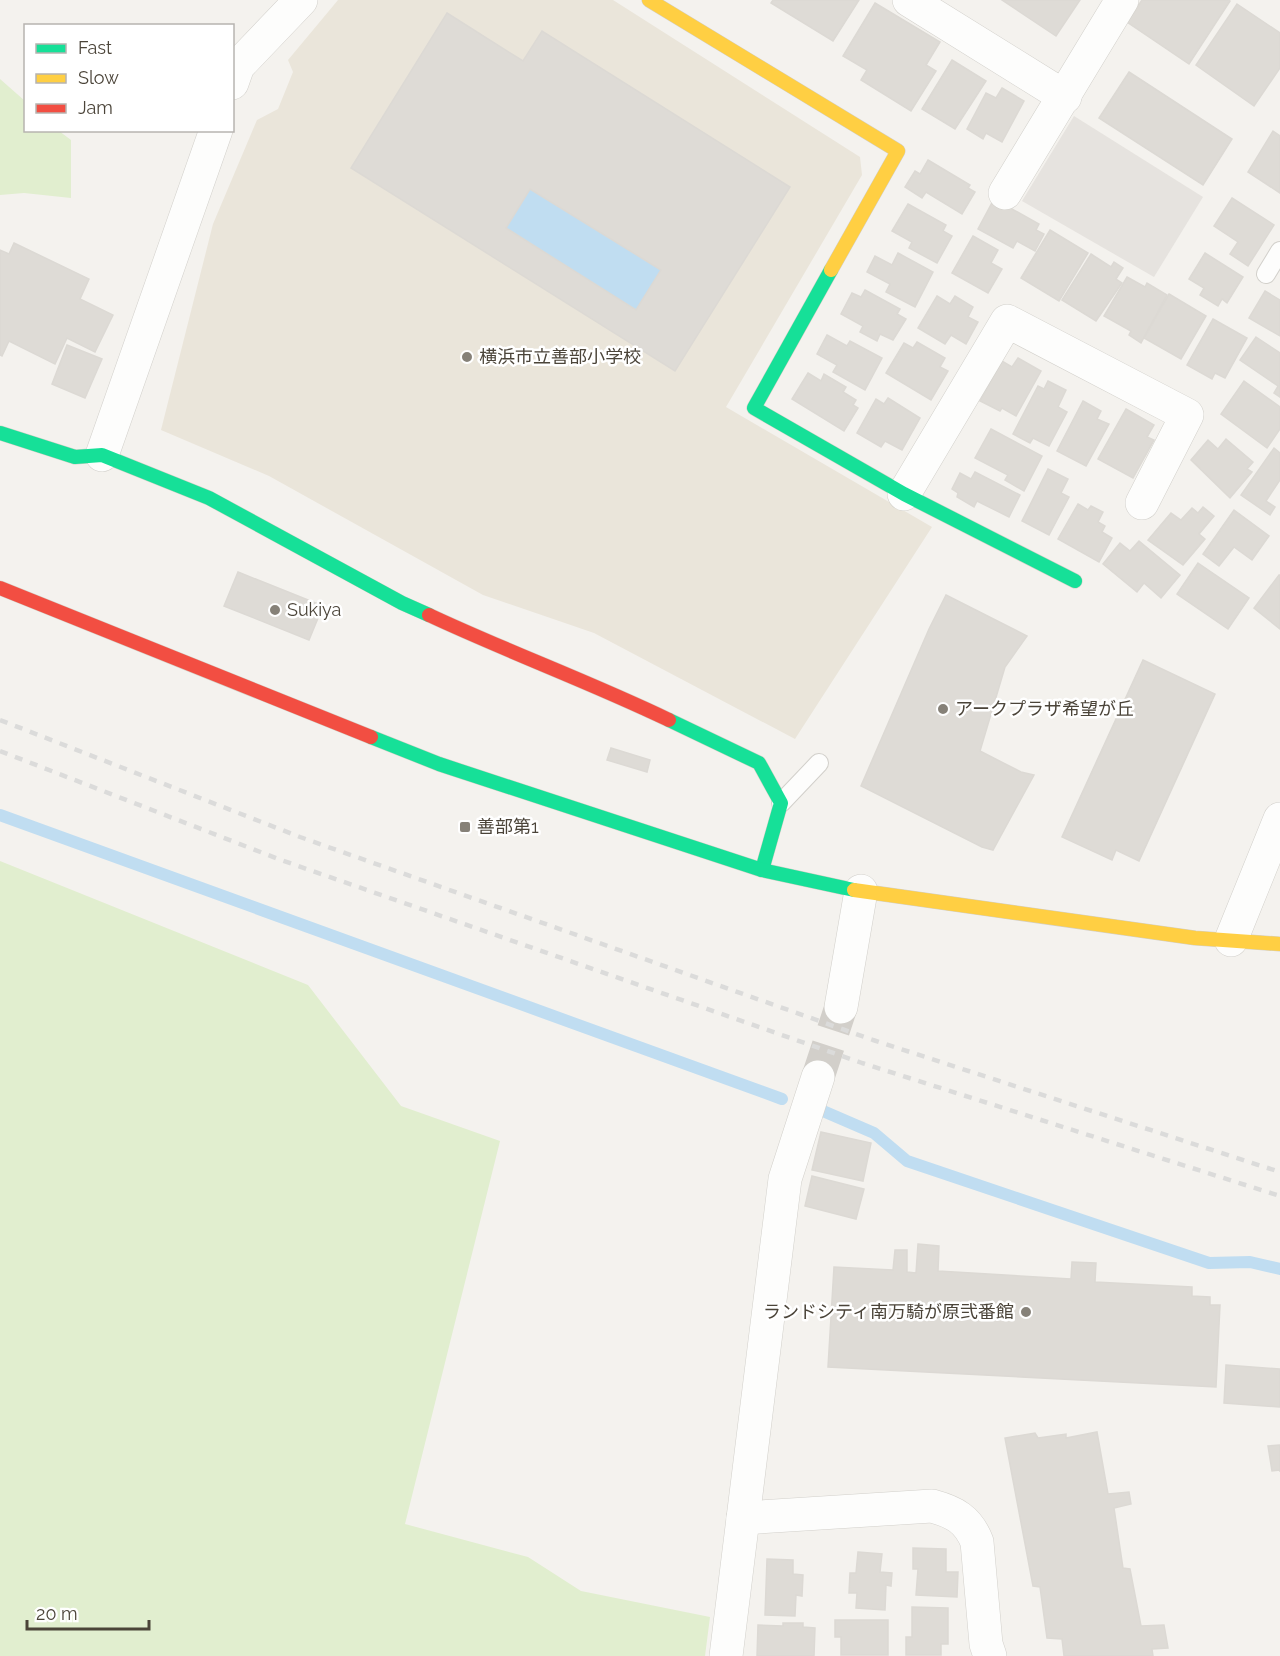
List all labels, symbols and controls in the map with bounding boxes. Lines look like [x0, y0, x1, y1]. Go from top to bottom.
legend [24, 24, 234, 132]
text: Fast [78, 37, 112, 58]
text: Slow [78, 67, 119, 88]
text: Jam [78, 97, 113, 118]
place label: 横浜市立善部小学校 [479, 346, 641, 367]
marker: 横浜市立善部小学校 [460, 350, 474, 364]
place label: Sukiya [287, 599, 341, 620]
marker: Sukiya [268, 603, 282, 617]
place label: アークプラザ希望が丘 [955, 698, 1134, 719]
marker: アークプラザ希望が丘 [936, 702, 950, 716]
place label: 善部第1 [477, 816, 539, 837]
marker: 善部第1 [458, 820, 472, 834]
place label: ランドシティ南万騎が原弐番館 [763, 1301, 1014, 1322]
marker: ランドシティ南万騎が原弐番館 [1019, 1305, 1033, 1319]
scale bar [27, 1593, 148, 1631]
text: 20 m [36, 1603, 78, 1624]

